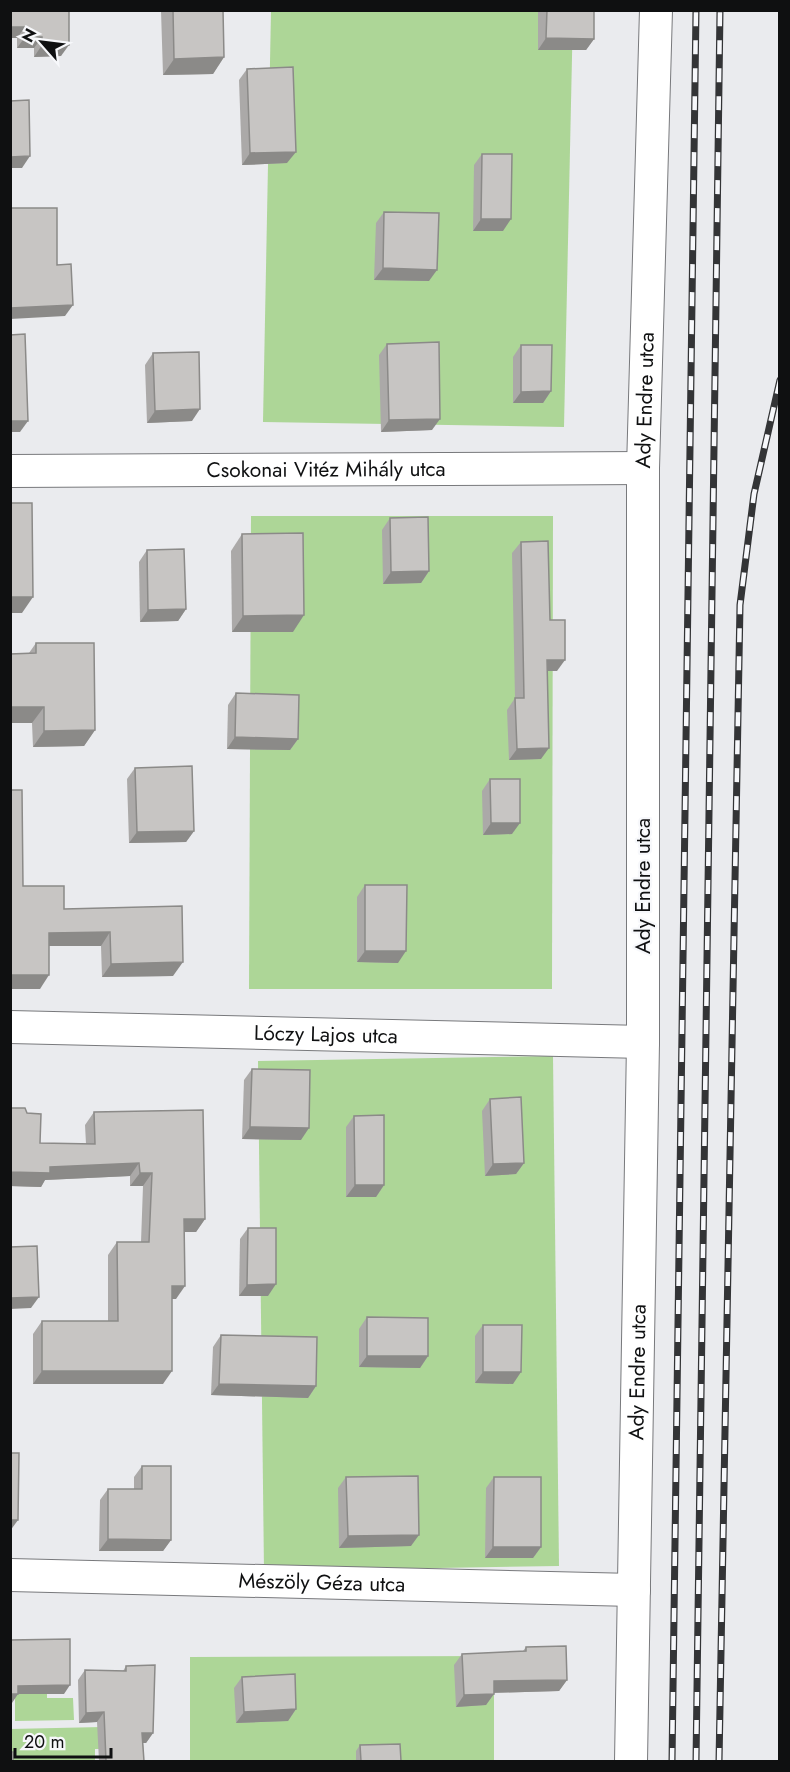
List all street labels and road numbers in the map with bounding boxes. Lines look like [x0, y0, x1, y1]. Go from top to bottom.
street label: Ady Endre utca [628, 332, 662, 469]
street label: Csokonai Vitéz Mihály utca [206, 454, 446, 485]
street label: Ady Endre utca [628, 818, 658, 954]
street label: Lóczy Lajos utca [254, 1018, 398, 1051]
street label: Ady Endre utca [621, 1304, 654, 1440]
street label: Mészöly Géza utca [238, 1565, 406, 1600]

